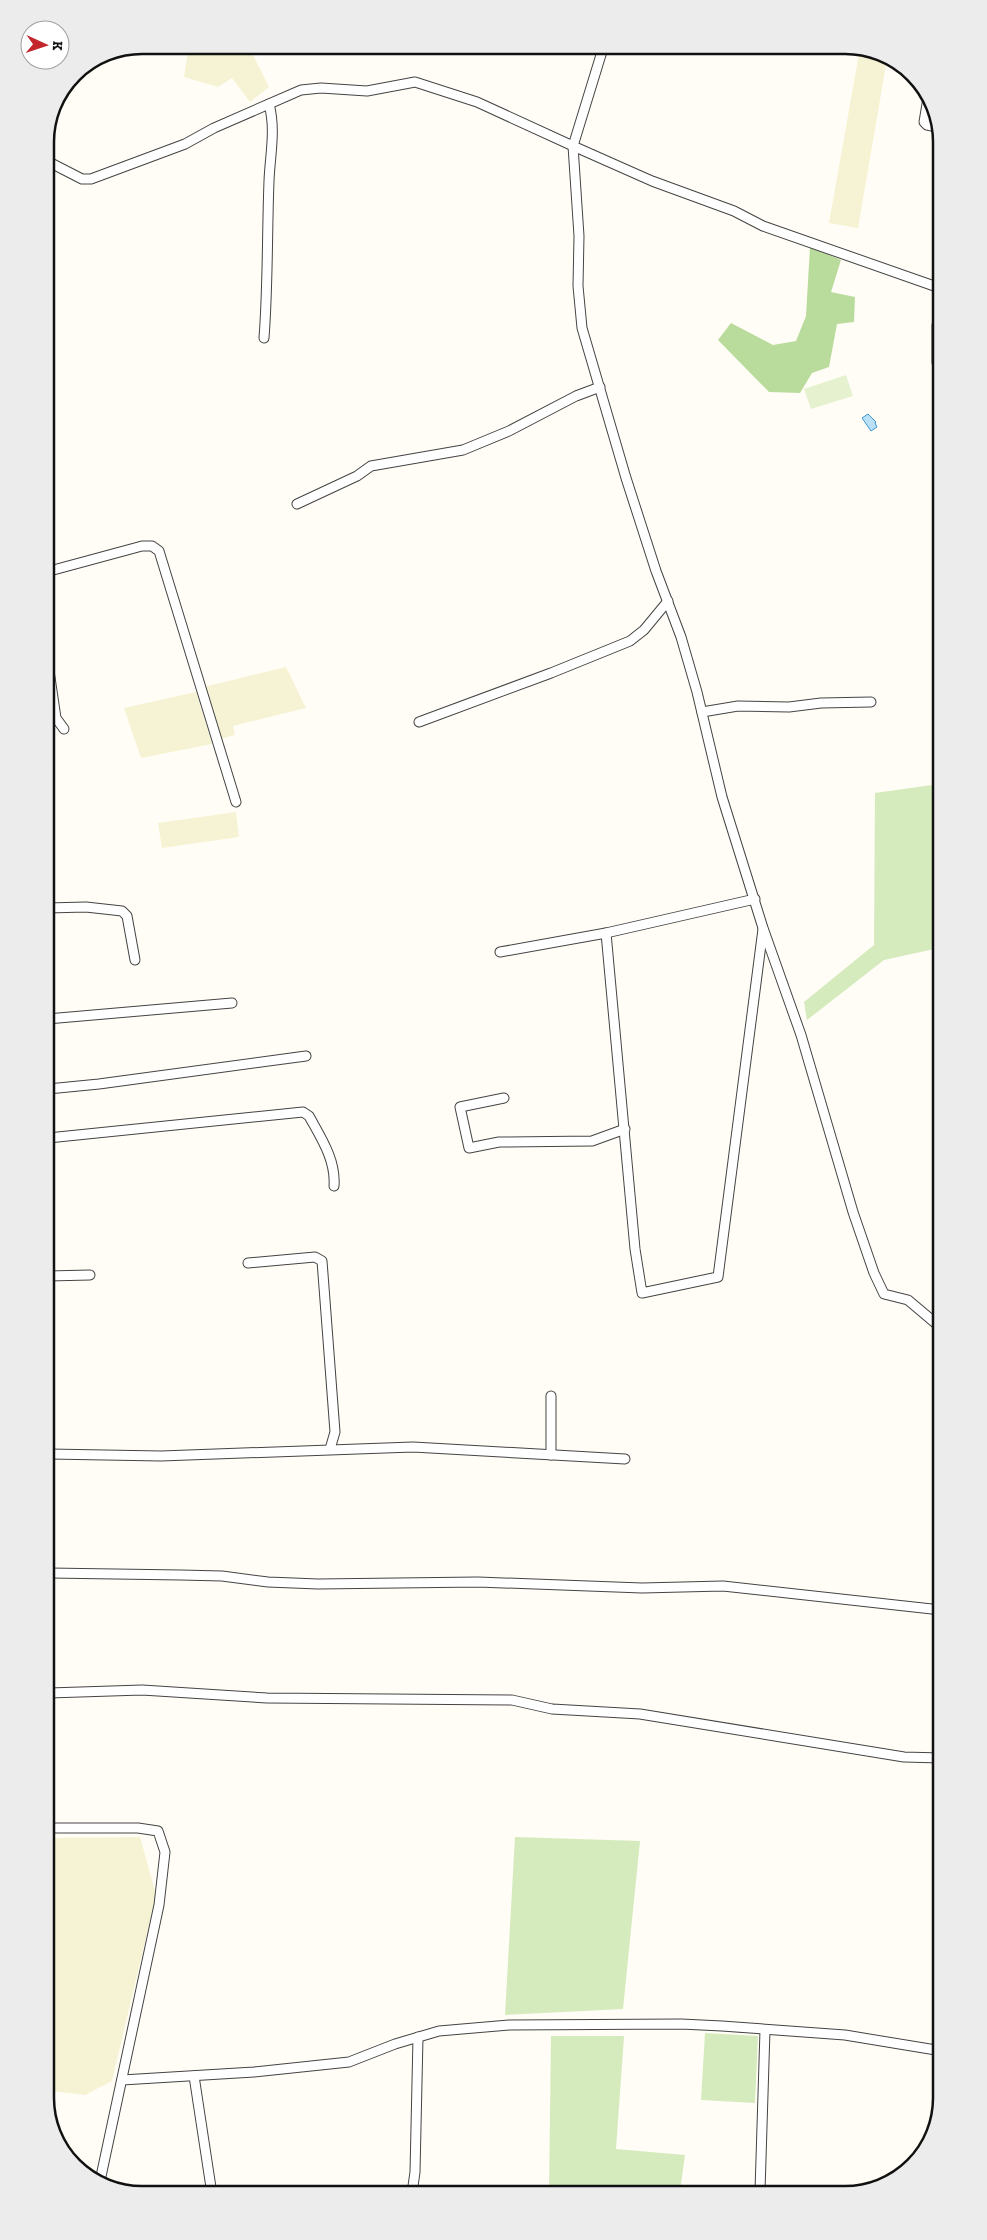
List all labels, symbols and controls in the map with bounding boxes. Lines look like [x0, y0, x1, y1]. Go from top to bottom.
north arrow [20, 20, 70, 70]
text: K [49, 40, 66, 51]

